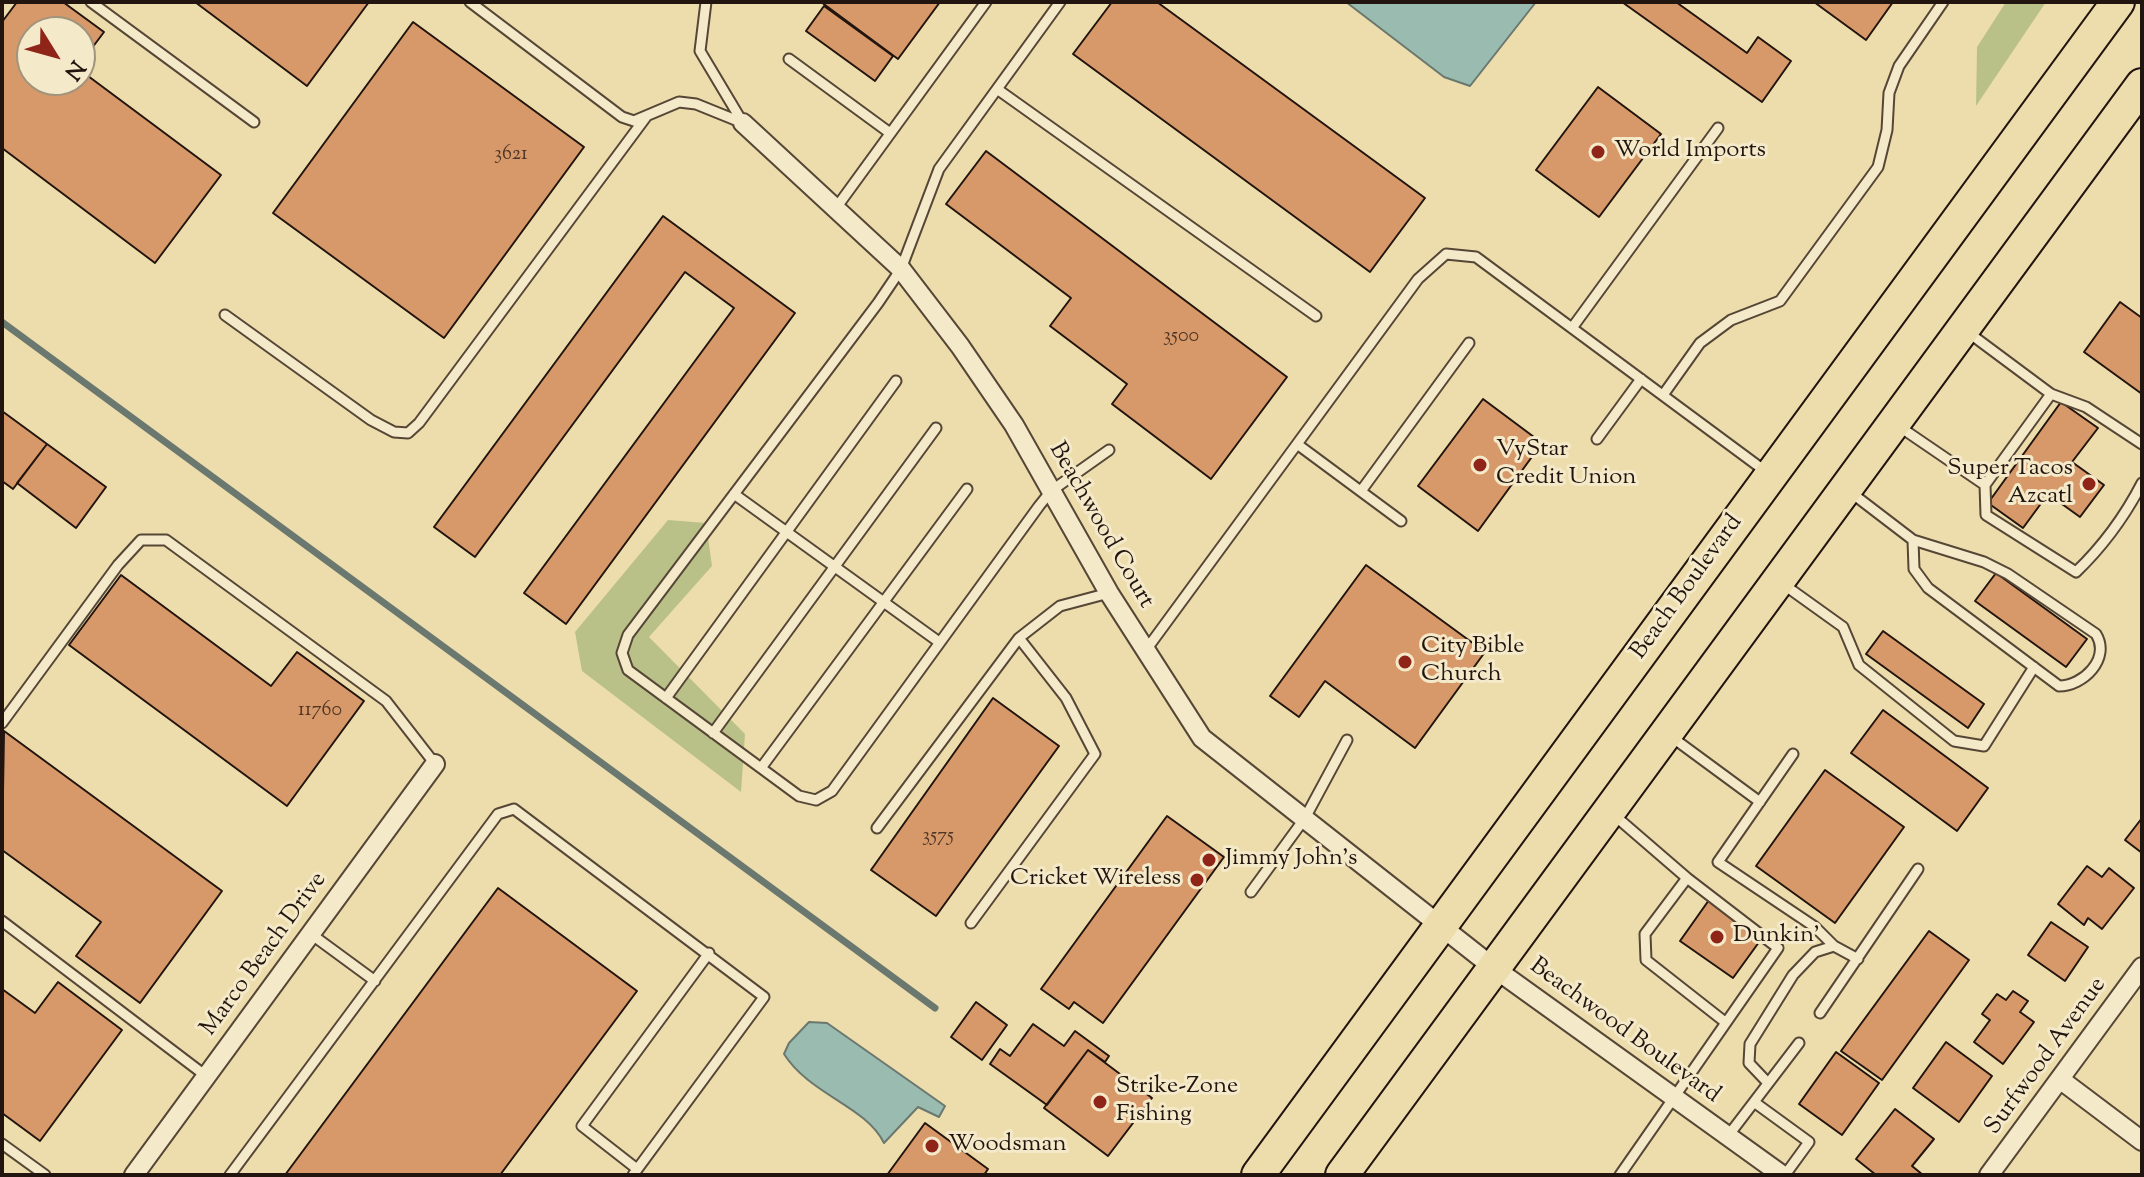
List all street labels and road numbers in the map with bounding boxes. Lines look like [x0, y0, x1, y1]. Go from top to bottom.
street label: Beachwood Court [1041, 438, 1159, 614]
street label: Beach Boulevard [1626, 510, 1750, 666]
street label: Marco Beach Drive [196, 867, 334, 1043]
street label: Beachwood Boulevard [1523, 953, 1725, 1111]
street label: Surfwood Avenue [1980, 973, 2114, 1141]

